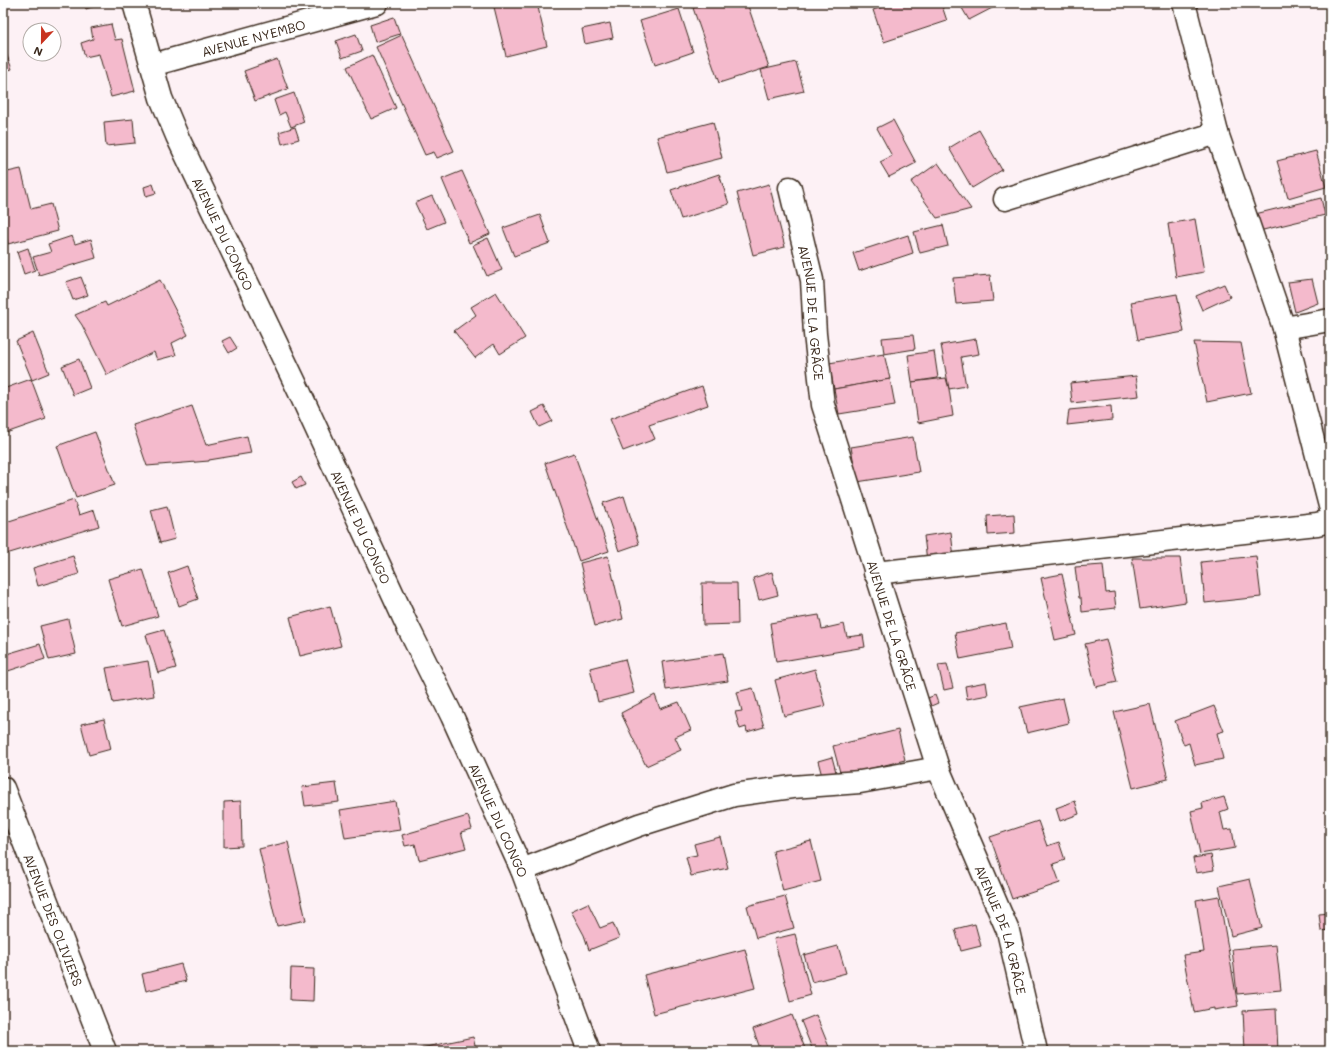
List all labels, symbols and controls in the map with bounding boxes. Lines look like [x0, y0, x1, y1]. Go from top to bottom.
street label: AVENUE NYEMBO [199, 15, 307, 60]
north arrow [22, 22, 62, 62]
text: N [31, 43, 45, 60]
street label: AVENUE DU CONGO [189, 174, 258, 293]
street label: AVENUE DE LA GRÂCE [795, 243, 829, 381]
street label: AVENUE DU CONGO [328, 467, 395, 586]
street label: AVENUE DE LA GRÂCE [864, 558, 921, 693]
street label: AVENUE DU CONGO [466, 760, 532, 879]
street label: AVENUE DES OLIVIERS [21, 851, 87, 988]
street label: AVENUE DE LA GRÂCE [972, 862, 1031, 996]

